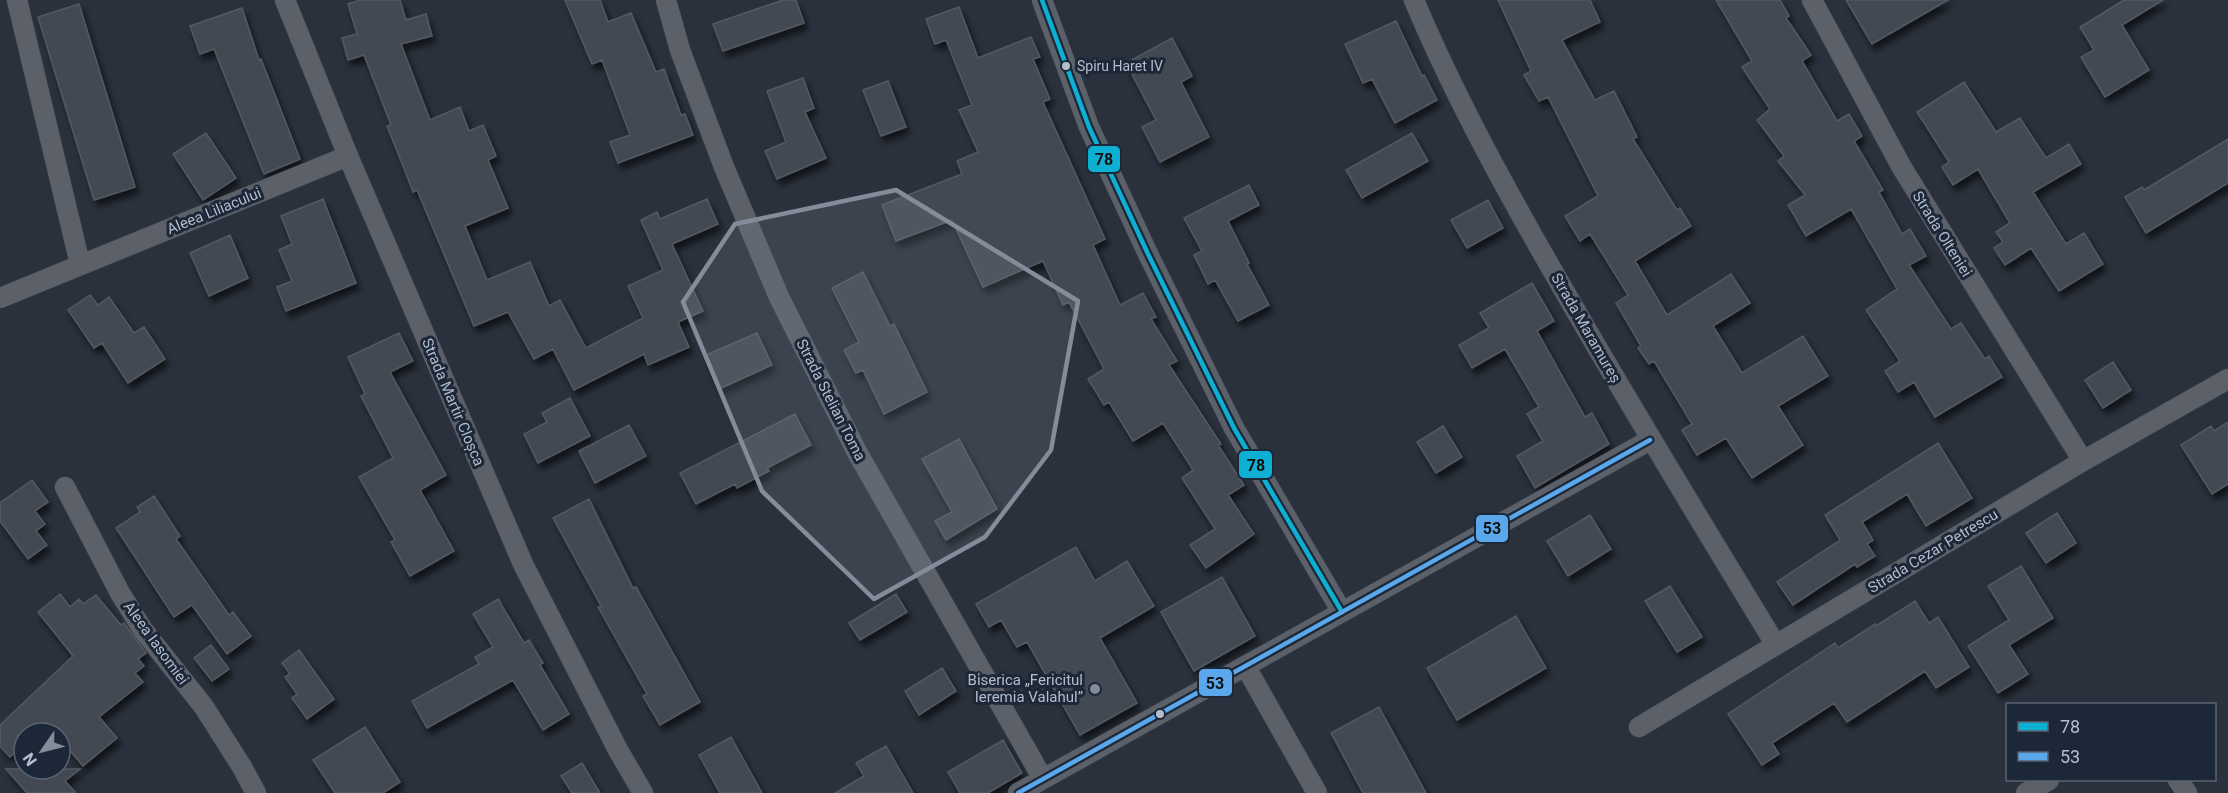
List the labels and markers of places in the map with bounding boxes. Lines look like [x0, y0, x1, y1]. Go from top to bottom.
place label: Spiru Haret IV [1077, 58, 1163, 74]
marker: Spiru Haret IV [1060, 60, 1072, 72]
place label: Biserica „Fericitul Ieremia Valahul” [968, 671, 1083, 706]
marker: Biserica „Fericitul Ieremia Valahul” [1088, 682, 1102, 696]
unlabelled marker [1154, 708, 1166, 720]

